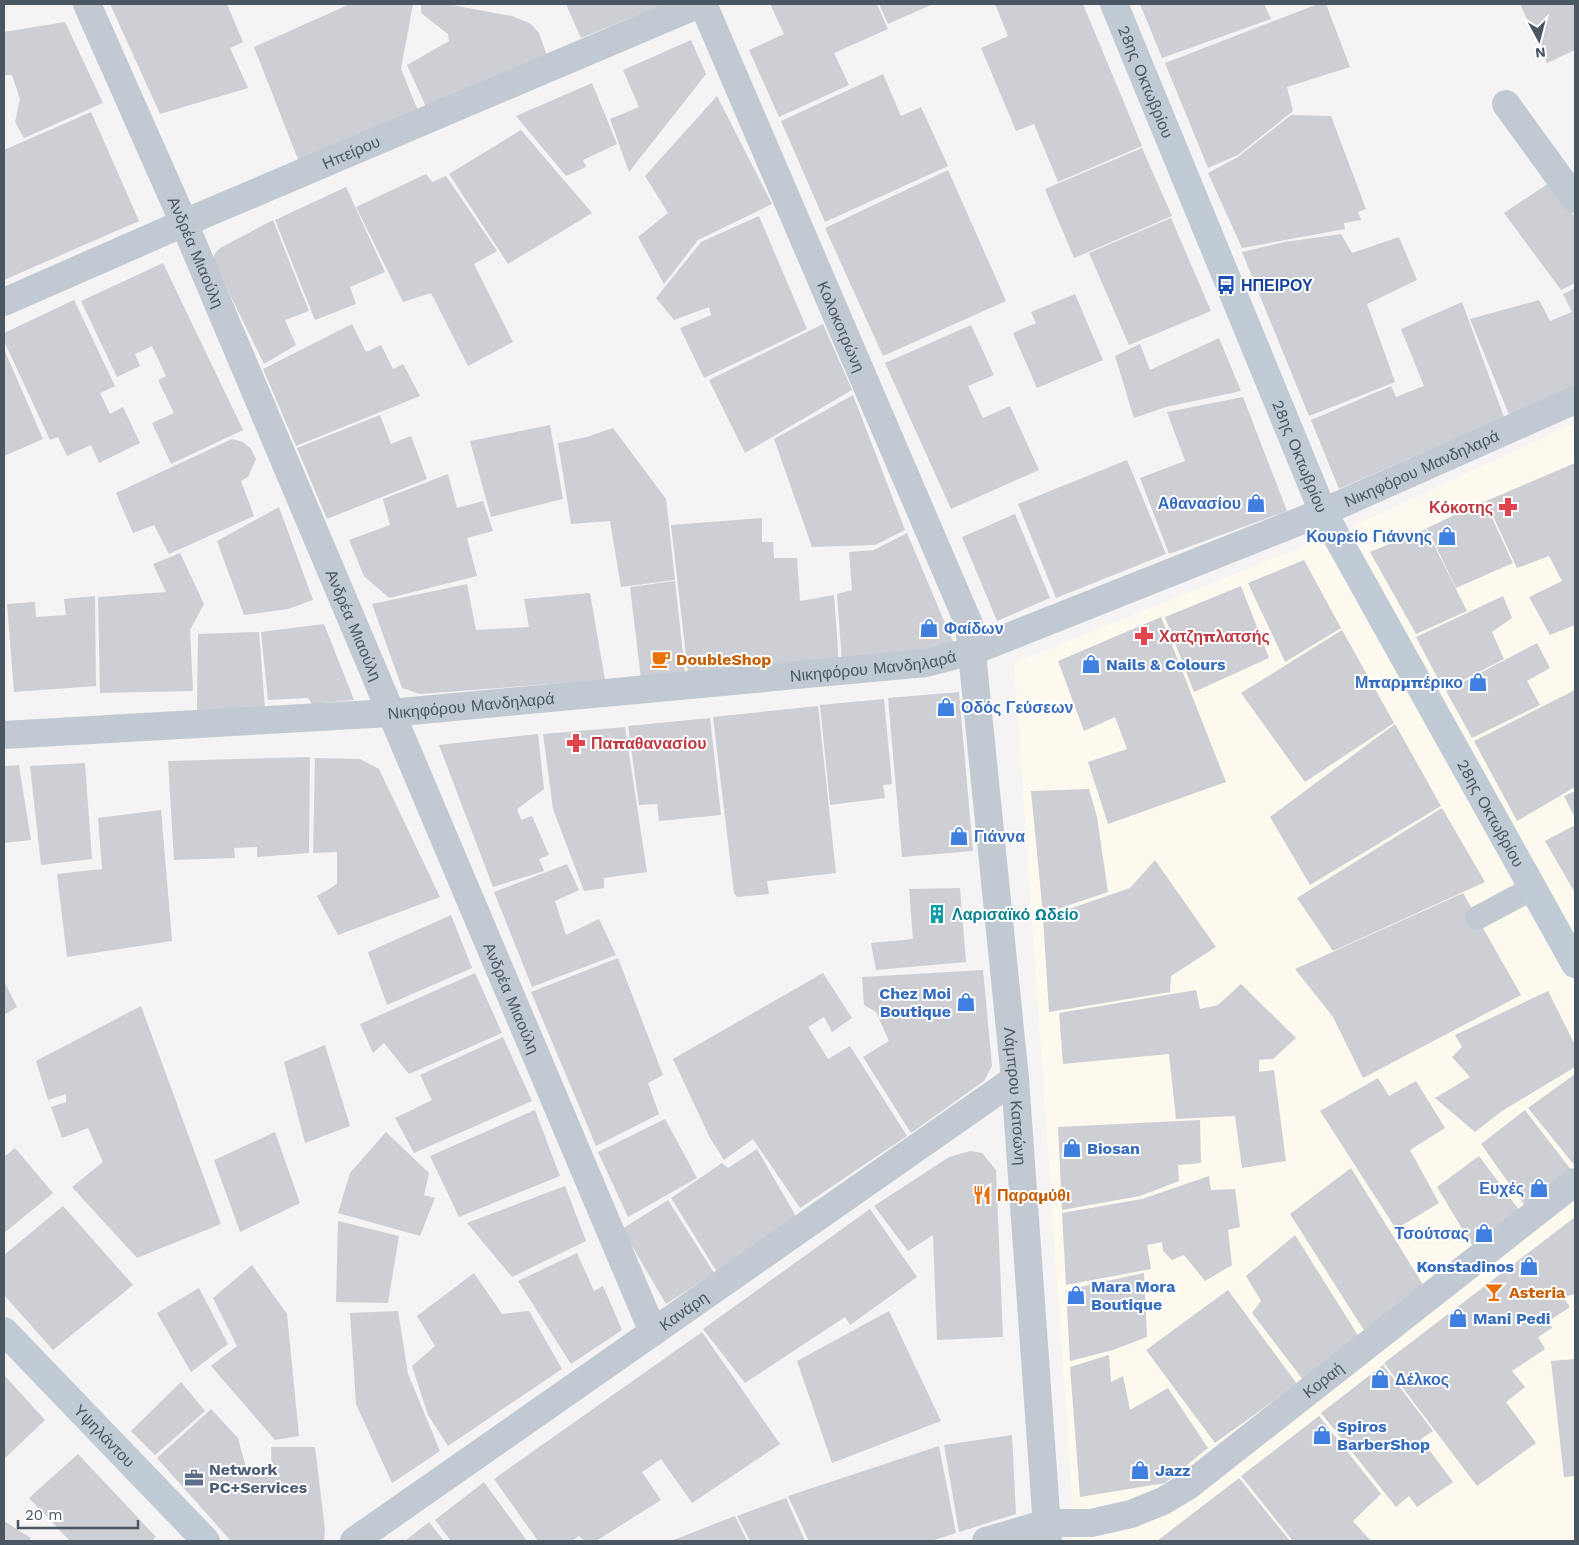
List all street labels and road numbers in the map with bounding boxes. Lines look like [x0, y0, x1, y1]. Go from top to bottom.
street label: 28ης Οκτωβρίου [1114, 23, 1177, 141]
street label: Ηπείρου [319, 132, 383, 173]
street label: Ανδρέα Μιαούλη [164, 194, 228, 311]
street label: Κολοκοτρώνη [813, 278, 869, 375]
street label: 28ης Οκτωβρίου [1268, 397, 1331, 515]
street label: Νικηφόρου Μανδηλαρά [1342, 426, 1502, 511]
street label: Ανδρέα Μιαούλη [322, 567, 385, 684]
street label: Νικηφόρου Μανδηλαρά [789, 647, 958, 686]
street label: Νικηφόρου Μανδηλαρά [387, 689, 555, 723]
street label: 28ης Οκτωβρίου [1453, 756, 1528, 870]
street label: Ανδρέα Μιαούλη [479, 940, 543, 1057]
street label: Λάμπρου Κατσώνη [1000, 1026, 1030, 1166]
street label: Κανάρη [656, 1288, 712, 1335]
street label: Κοραή [1299, 1358, 1348, 1402]
street label: Υψηλάντου [70, 1401, 139, 1471]

